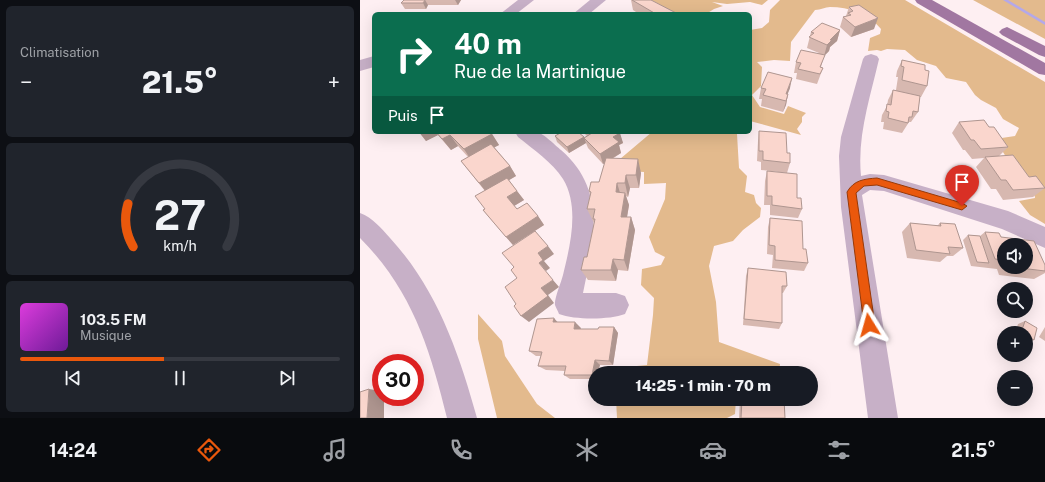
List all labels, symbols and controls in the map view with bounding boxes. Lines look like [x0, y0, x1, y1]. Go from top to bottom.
text: 40 m [454, 27, 522, 60]
icon: right [388, 28, 440, 80]
text: Climatisation [20, 45, 99, 60]
text: Rue de la Martinique [454, 61, 626, 82]
text: 21.5° [142, 64, 218, 100]
text: − [20, 69, 32, 95]
text: + [328, 69, 340, 95]
icon: arrive [426, 104, 448, 126]
text: Puis [388, 107, 418, 124]
pin [945, 165, 979, 206]
icon: arrive [951, 171, 973, 193]
text: 27 [154, 190, 206, 239]
text: km/h [163, 237, 197, 254]
map controls [997, 238, 1033, 406]
button: sound [997, 238, 1033, 274]
button: search [997, 282, 1033, 318]
position arrow [848, 304, 890, 346]
text: 103.5 FM [80, 311, 147, 328]
button: + [997, 326, 1033, 362]
text: Musique [80, 328, 132, 343]
speed limit sign: 30 [372, 354, 424, 406]
icon: previous [62, 367, 84, 389]
icon: pause [169, 367, 191, 389]
icon: next [276, 367, 298, 389]
button: − [997, 370, 1033, 406]
text: 14:25 · 1 min · 70 m [635, 377, 771, 394]
icon: directions [195, 436, 223, 464]
icon: music [321, 436, 349, 464]
icon: phone [447, 436, 475, 464]
icon: climate [573, 436, 601, 464]
icon: car [699, 436, 727, 464]
icon: filters [825, 436, 853, 464]
text: 14:24 [49, 440, 97, 461]
text: 21.5° [951, 440, 996, 461]

